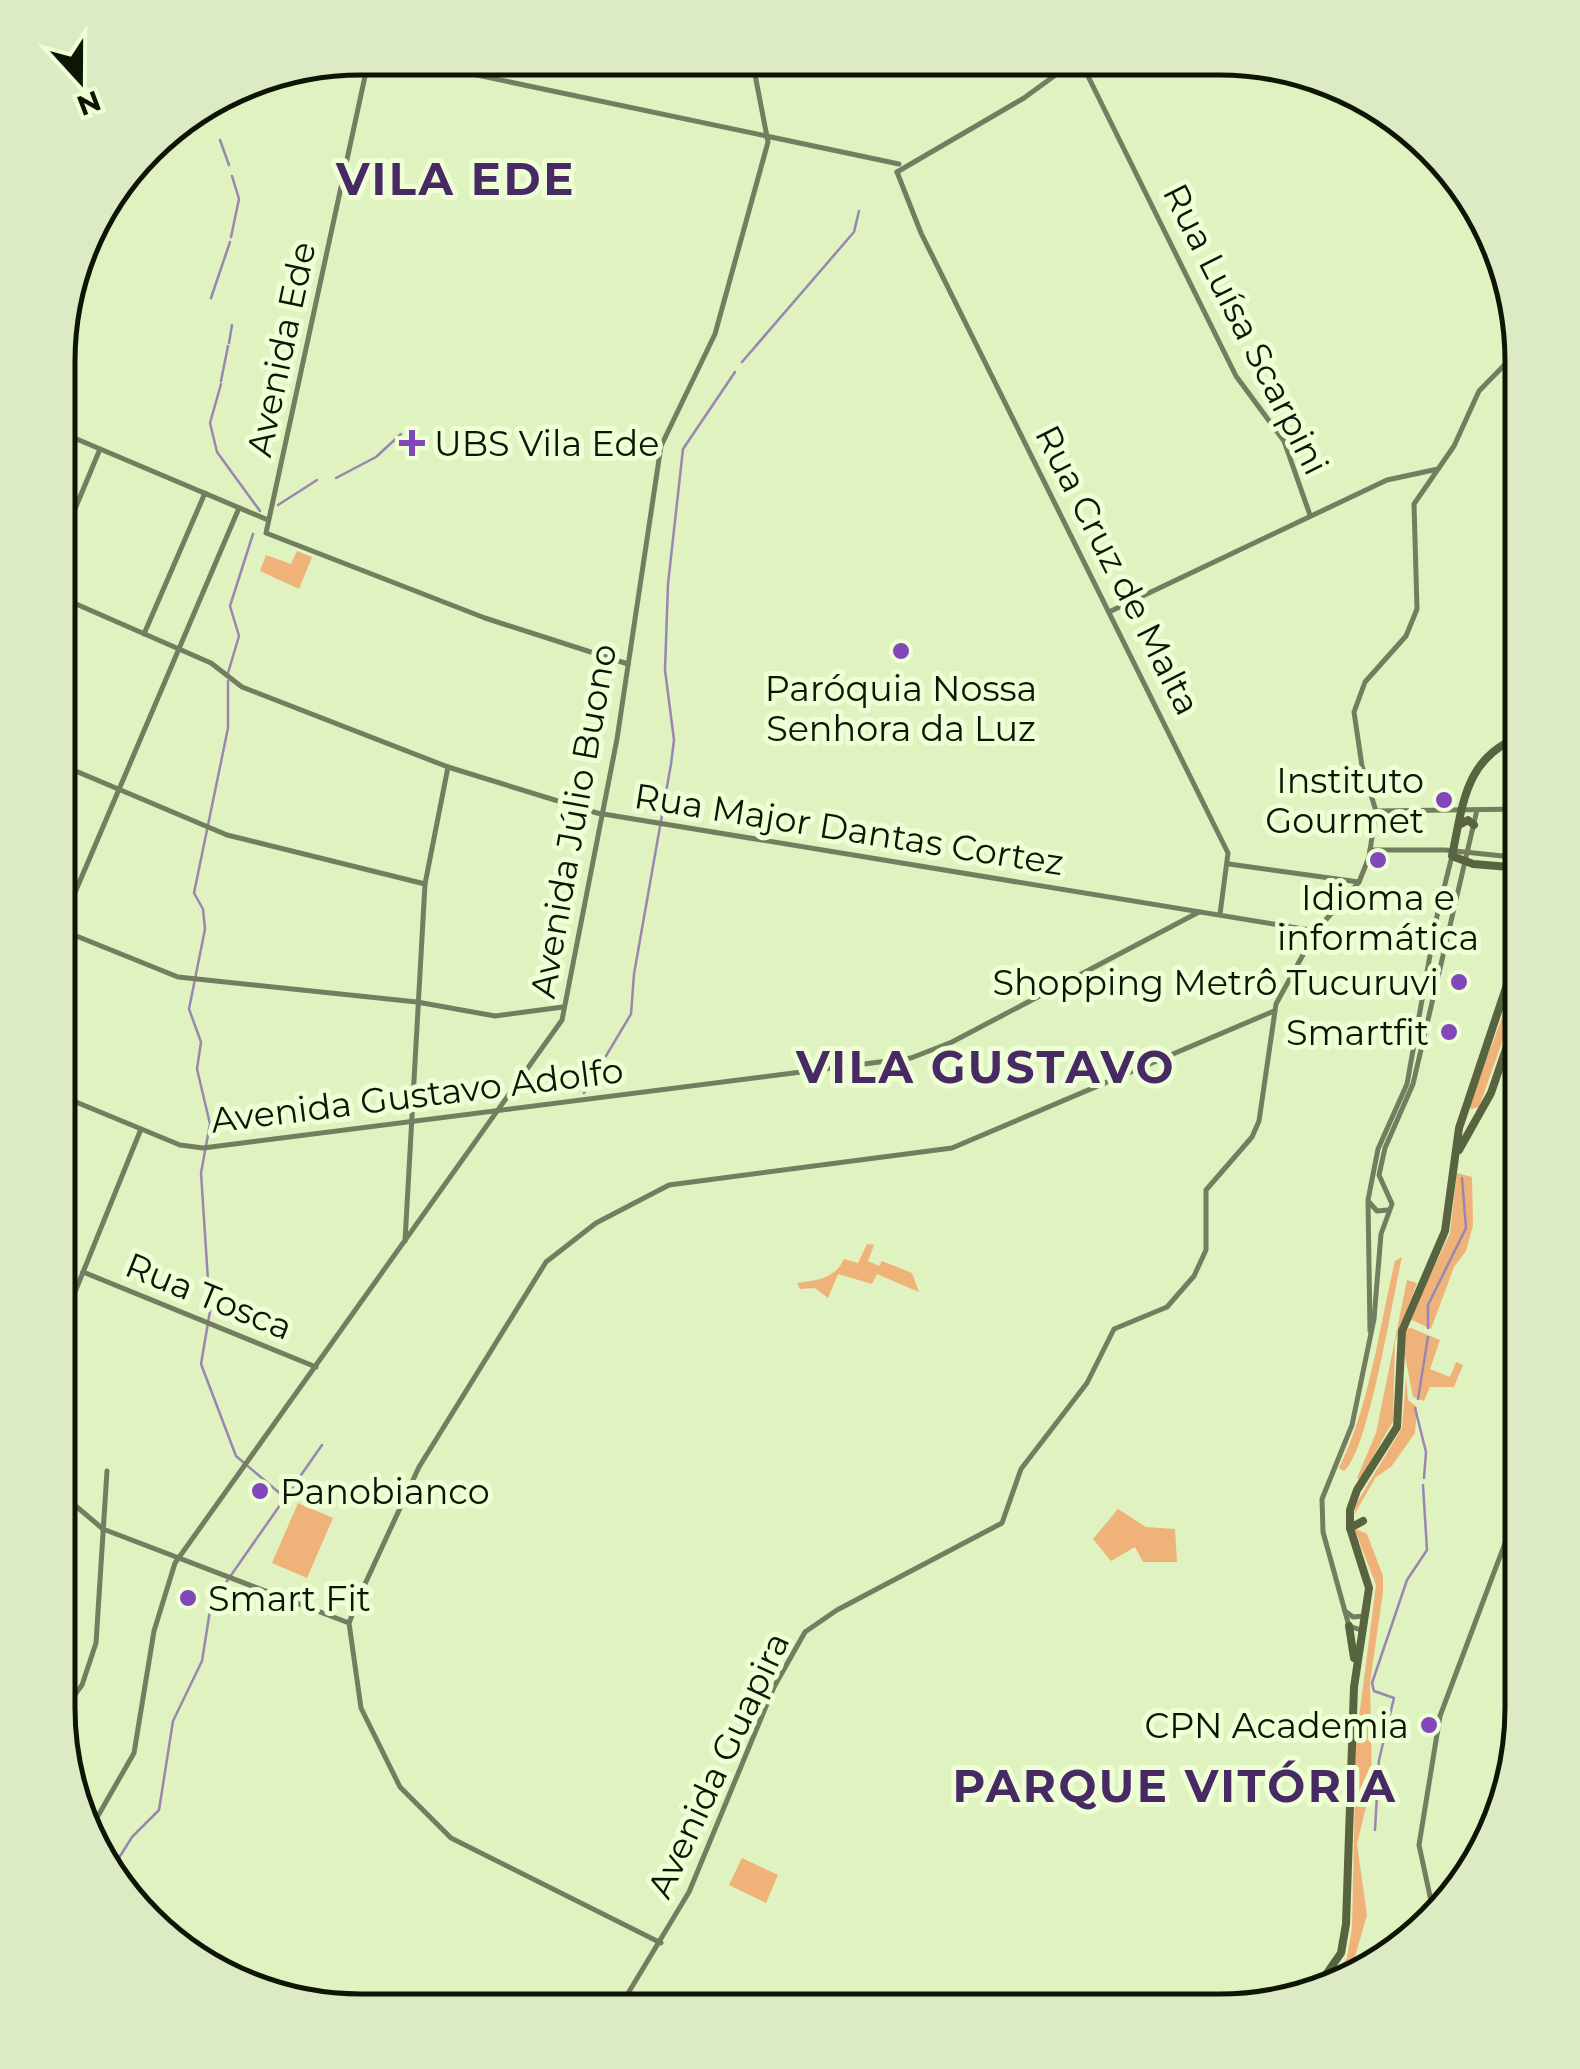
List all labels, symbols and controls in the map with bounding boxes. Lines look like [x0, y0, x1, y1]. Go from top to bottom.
north arrow [30, 30, 130, 130]
text: N [72, 83, 106, 123]
district label: VILA EDE [335, 151, 576, 206]
street label: Rua Luísa Scarpini [1154, 176, 1338, 482]
street label: Avenida Ede [237, 238, 325, 460]
street label: Rua Cruz de Malta [1026, 418, 1210, 722]
place label: UBS Vila Ede [434, 422, 659, 465]
marker: UBS Vila Ede [399, 430, 425, 456]
marker: Paróquia Nossa Senhora da Luz [890, 640, 912, 662]
street label: Avenida Júlio Buono [521, 641, 625, 1001]
place label: Paróquia Nossa Senhora da Luz [765, 667, 1037, 750]
place label: Instituto Gourmet [1265, 759, 1424, 842]
street label: Rua Major Dantas Cortez [631, 774, 1067, 884]
marker: Instituto Gourmet [1433, 789, 1455, 811]
marker: Idioma e informática [1367, 849, 1389, 871]
place label: Idioma e informática [1277, 876, 1479, 959]
place label: Shopping Metrô Tucuruvi [992, 961, 1439, 1004]
marker: Shopping Metrô Tucuruvi [1448, 971, 1470, 993]
place label: Smartfit [1286, 1011, 1429, 1054]
marker: Smartfit [1438, 1021, 1460, 1043]
district label: VILA GUSTAVO [795, 1039, 1176, 1094]
street label: Avenida Gustavo Adolfo [208, 1048, 626, 1142]
street label: Rua Tosca [119, 1243, 299, 1349]
place label: Panobianco [280, 1470, 490, 1513]
marker: Panobianco [249, 1480, 271, 1502]
place label: Smart Fit [208, 1577, 371, 1620]
marker: Smart Fit [177, 1587, 199, 1609]
street label: Avenida Guapira [638, 1625, 798, 1905]
place label: CPN Academia [1144, 1704, 1409, 1747]
marker: CPN Academia [1418, 1714, 1440, 1736]
district label: PARQUE VITÓRIA [952, 1758, 1398, 1813]

